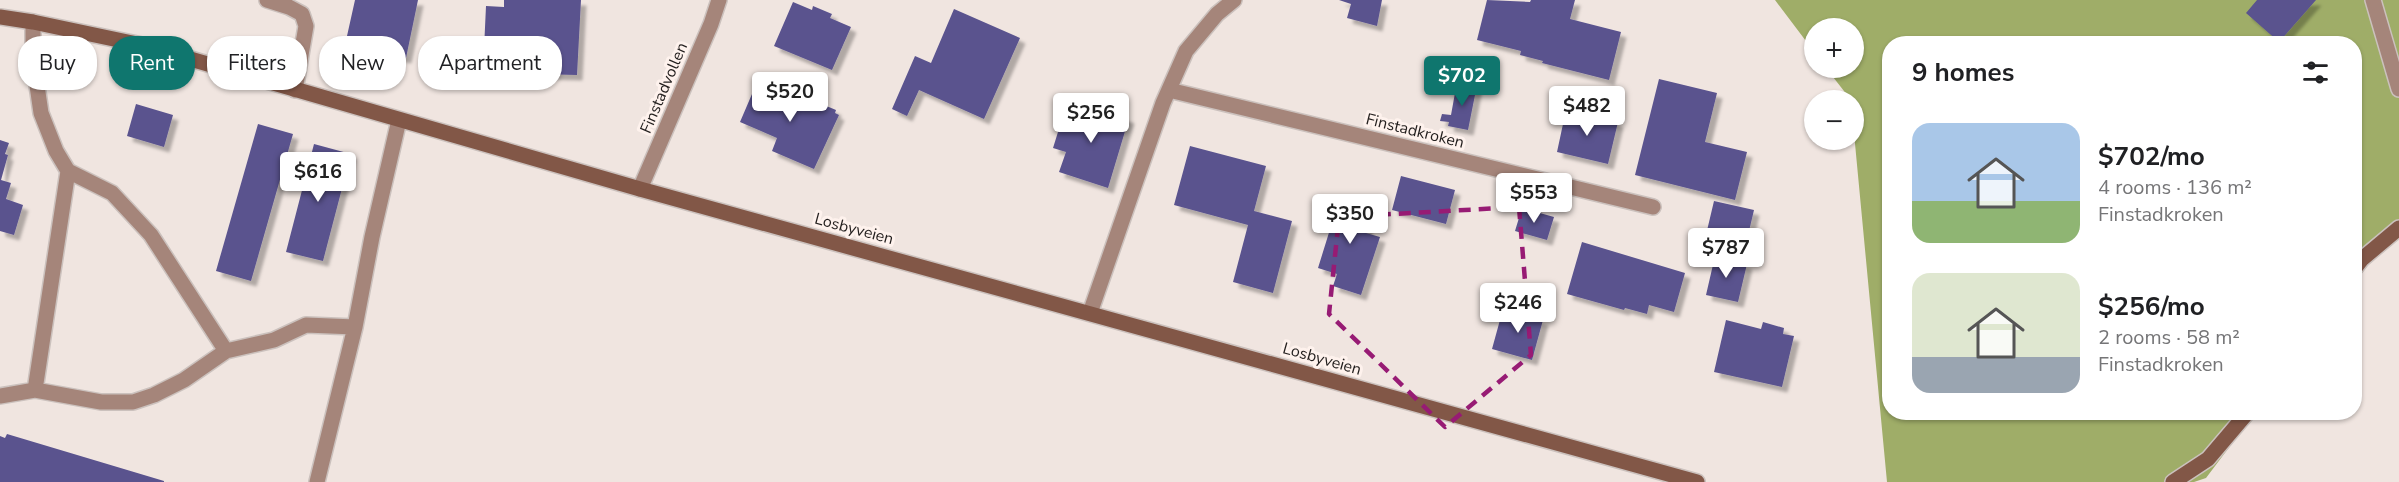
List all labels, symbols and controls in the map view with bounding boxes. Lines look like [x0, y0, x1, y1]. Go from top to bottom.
map controls [1804, 18, 1864, 150]
button: + [1804, 18, 1864, 78]
chip: Buy [18, 36, 97, 90]
chip: Rent [109, 36, 195, 90]
chip: Filters [207, 36, 307, 90]
chip: New [319, 36, 406, 90]
chip: Apartment [418, 36, 562, 90]
street label: Finstadvollen [635, 39, 693, 137]
text: 9 homes [1912, 55, 2014, 90]
pin: $702 [1426, 56, 1498, 107]
icon: filters [2299, 56, 2332, 89]
text: $702 [1438, 62, 1486, 89]
pin: $520 [754, 72, 826, 123]
text: $520 [766, 78, 814, 105]
pin: $482 [1551, 86, 1623, 137]
button: − [1804, 90, 1864, 150]
text: $482 [1563, 92, 1611, 119]
pin: $256 [1055, 93, 1127, 144]
text: $256 [1067, 99, 1115, 126]
street label: Finstadkroken [1364, 108, 1466, 154]
text: $702/mo [2098, 139, 2205, 174]
icon: home [1960, 147, 2032, 219]
pin: $616 [282, 152, 354, 203]
text: $616 [294, 158, 342, 185]
pin: $553 [1498, 173, 1570, 224]
text: 4 rooms · 136 m² [2098, 174, 2252, 201]
text: $553 [1510, 179, 1558, 206]
pin: $350 [1314, 194, 1386, 245]
text: $350 [1326, 200, 1374, 227]
text: Finstadkroken [2098, 201, 2224, 228]
street label: Losbyveien [812, 208, 896, 250]
pin: $787 [1690, 228, 1762, 279]
text: $787 [1702, 234, 1750, 261]
pin: $246 [1482, 283, 1554, 334]
text: $246 [1494, 289, 1542, 316]
text: $256/mo [2098, 289, 2205, 324]
icon: home [1960, 297, 2032, 369]
text: 2 rooms · 58 m² [2098, 324, 2240, 351]
street label: Losbyveien [1280, 337, 1364, 381]
text: Finstadkroken [2098, 351, 2224, 378]

